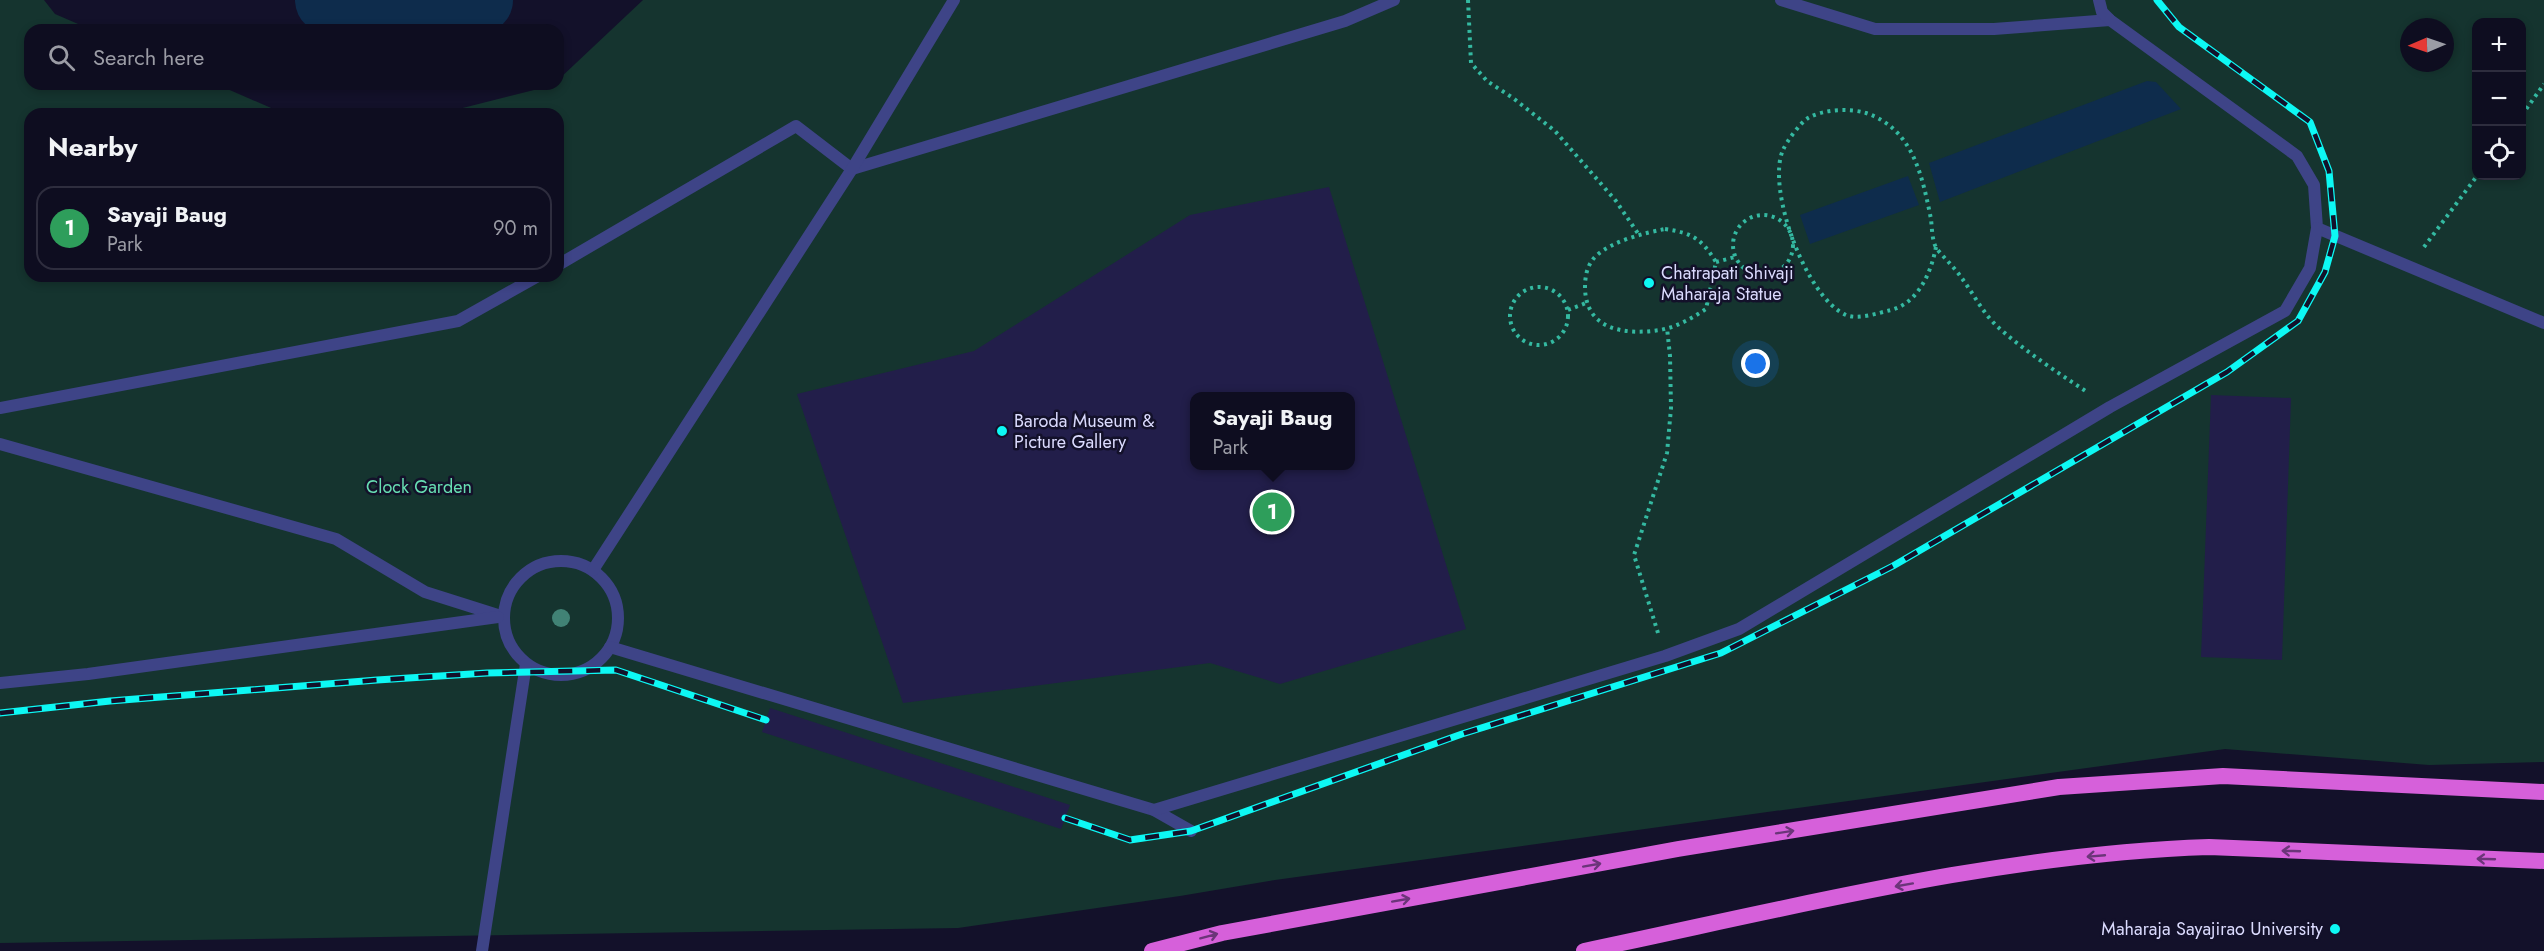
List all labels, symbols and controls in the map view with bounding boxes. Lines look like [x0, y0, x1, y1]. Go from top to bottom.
north arrow [2400, 18, 2454, 72]
map controls [2472, 18, 2526, 180]
button: + [2472, 18, 2526, 72]
search box [24, 24, 564, 90]
icon: search [45, 41, 78, 74]
text: Search here [93, 41, 204, 73]
button: − [2472, 72, 2526, 126]
button: locate [2472, 126, 2526, 180]
text: Nearby [48, 128, 137, 166]
text: Sayaji Baug [107, 198, 227, 230]
text: 1 [64, 214, 75, 243]
text: 90 m [493, 214, 538, 243]
text: Park [107, 230, 143, 259]
place label: Chatrapati Shivaji Maharaja Statue [1661, 260, 1794, 307]
marker: Chatrapati Shivaji Maharaja Statue [1642, 276, 1656, 290]
your location [1741, 349, 1770, 378]
popup [1190, 392, 1355, 470]
text: Sayaji Baug [1212, 401, 1333, 433]
place label: Baroda Museum & Picture Gallery [1014, 408, 1154, 455]
marker: Baroda Museum & Picture Gallery [995, 424, 1009, 438]
text: Park [1212, 433, 1248, 462]
park label: Clock Garden [366, 474, 472, 500]
pin: 1 [1252, 490, 1292, 534]
one-way arrow [1774, 826, 1794, 837]
one-way arrow [2281, 845, 2301, 856]
one-way arrow [2087, 850, 2107, 861]
one-way arrow [2476, 853, 2496, 864]
one-way arrow [1582, 859, 1602, 870]
one-way arrow [1894, 880, 1914, 891]
one-way arrow [1390, 894, 1410, 905]
place label: Maharaja Sayajirao University [2101, 916, 2323, 942]
marker: Maharaja Sayajirao University [2328, 922, 2342, 936]
one-way arrow [1199, 930, 1218, 942]

